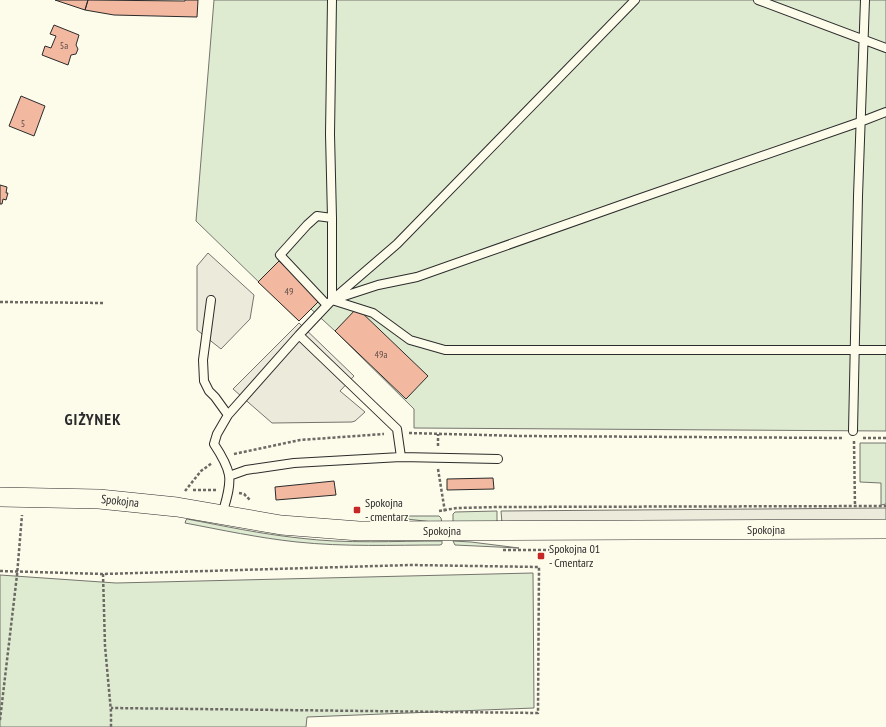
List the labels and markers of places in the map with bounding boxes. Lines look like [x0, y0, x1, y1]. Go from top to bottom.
place label: Spokojna - cmentarz [365, 495, 408, 524]
marker: Spokojna - cmentarz [352, 505, 362, 515]
place label: Spokojna 01 - Cmentarz [549, 541, 600, 570]
marker: Spokojna 01 - Cmentarz [536, 551, 546, 561]

